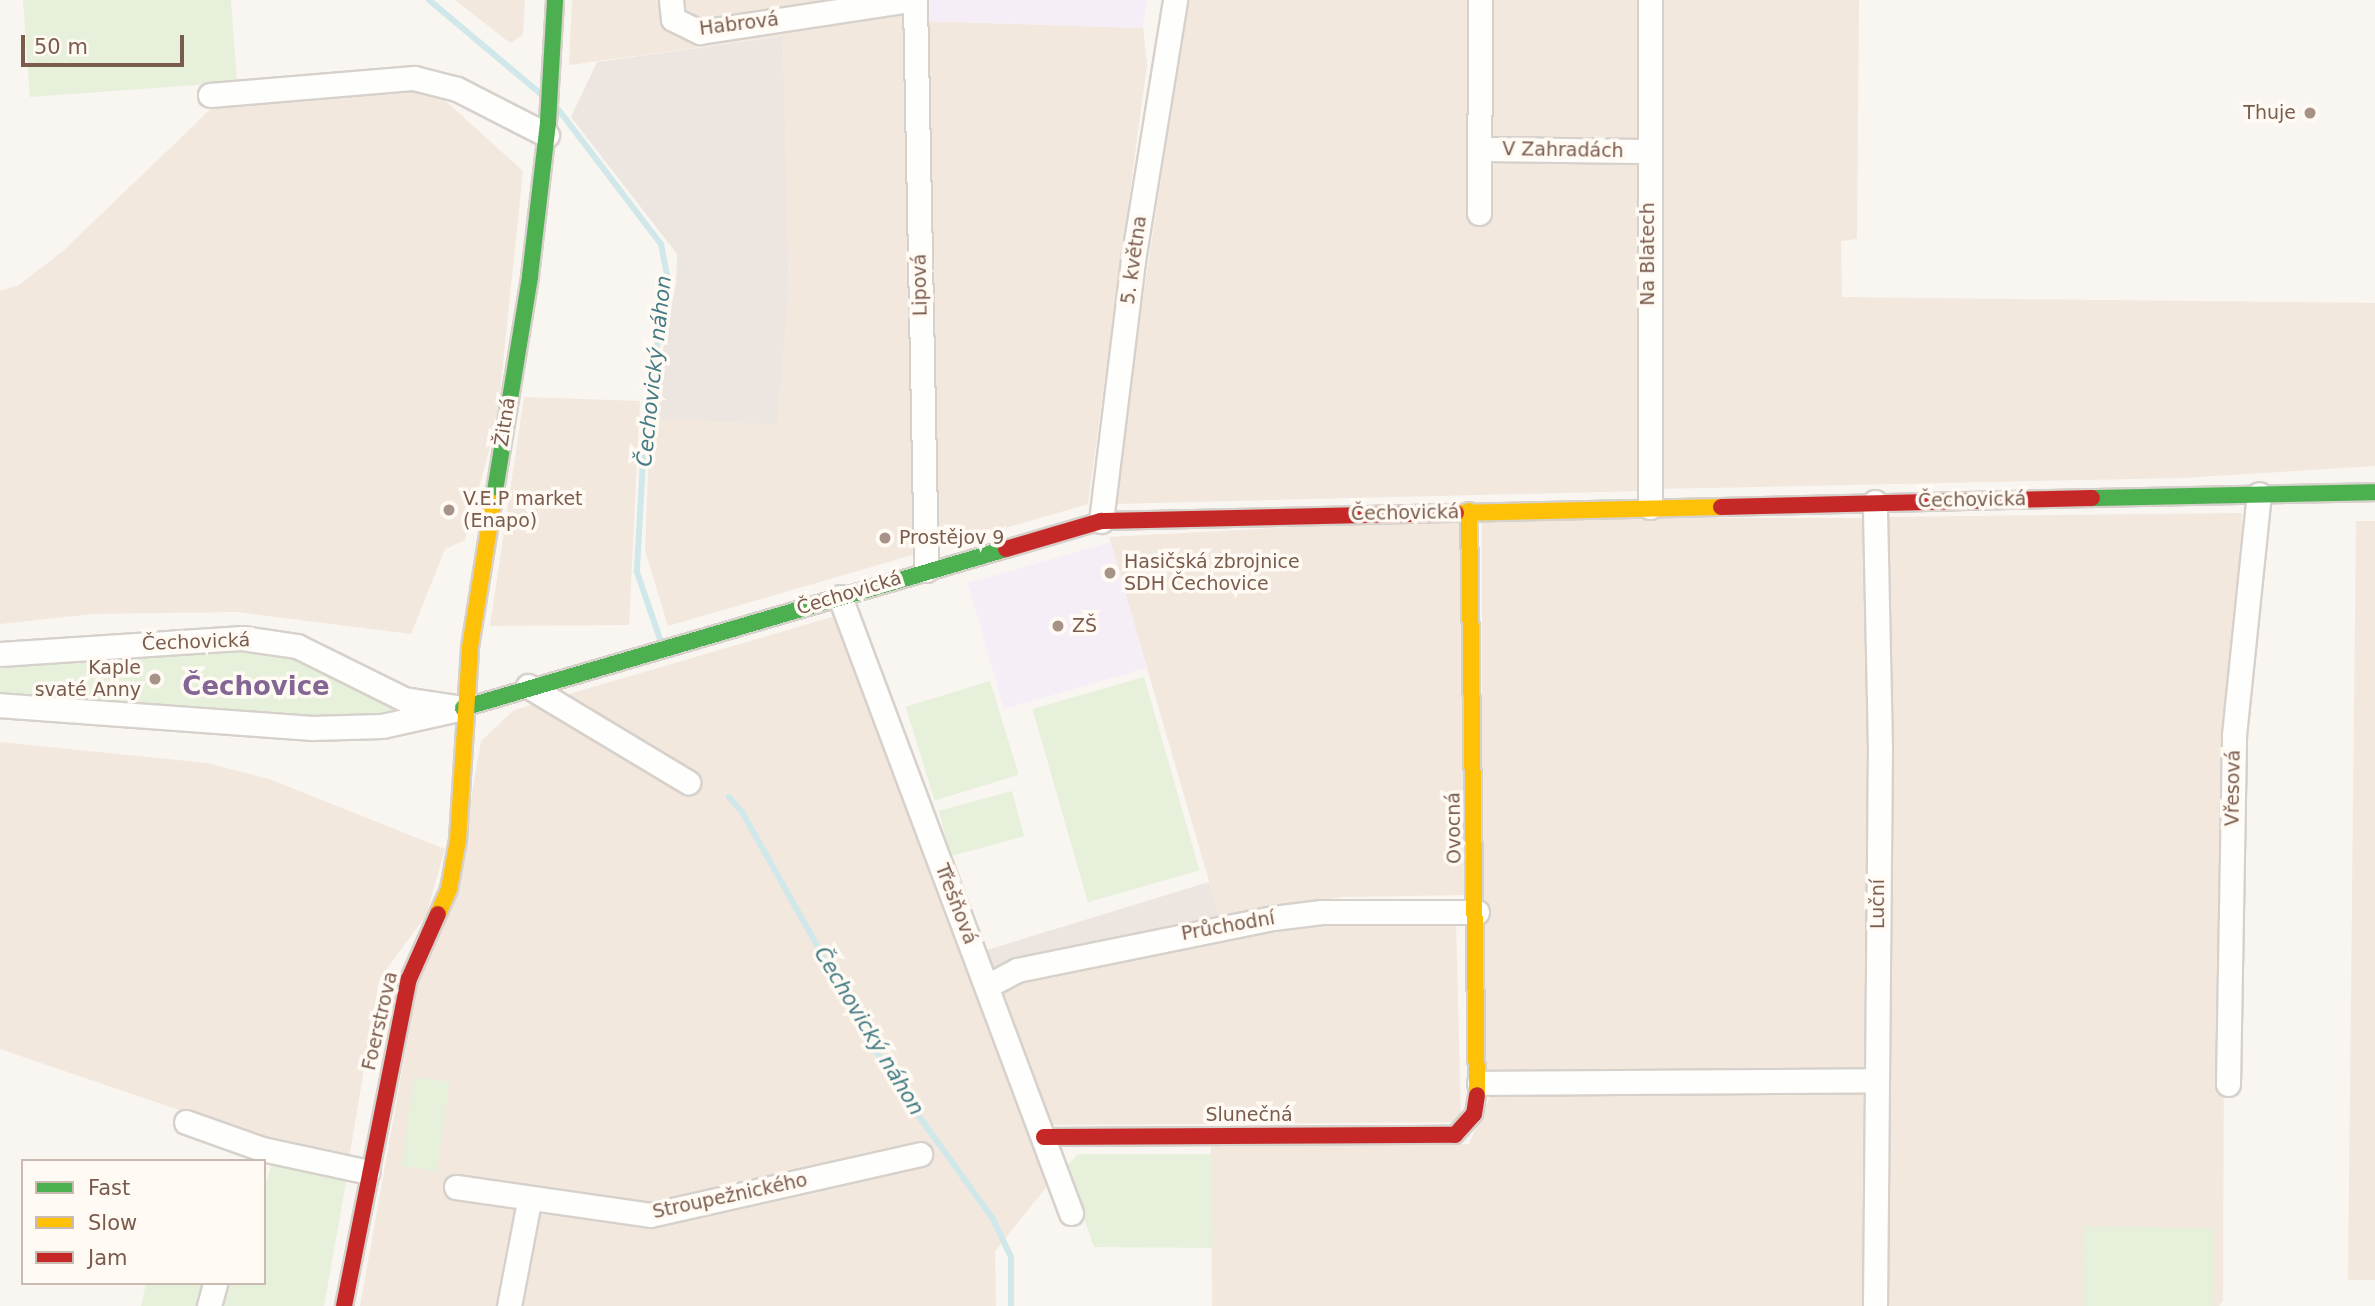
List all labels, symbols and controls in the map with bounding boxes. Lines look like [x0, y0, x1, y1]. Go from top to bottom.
street label: Habrová [698, 8, 780, 40]
scale bar [24, 21, 187, 65]
text: 50 m [34, 35, 88, 59]
place label: Thuje [2243, 102, 2296, 124]
marker: Thuje [2302, 105, 2318, 121]
street label: V Zahradách [1502, 138, 1624, 162]
street label: Na Blatech [1637, 202, 1659, 306]
street label: 5. května [1117, 214, 1151, 306]
street label: Lipová [908, 254, 932, 316]
water label: Čechovický náhon [631, 274, 677, 468]
street label: Žitná [490, 396, 520, 448]
place label: V.E.P market (Enapo) [463, 488, 583, 532]
street label: Čechovická [1918, 488, 2026, 512]
street label: Čechovická [1351, 501, 1459, 525]
marker: V.E.P market (Enapo) [441, 502, 457, 518]
place label: Prostějov 9 [899, 527, 1004, 549]
marker: Prostějov 9 [877, 530, 893, 546]
place label: Hasičská zbrojnice SDH Čechovice [1124, 551, 1300, 595]
marker: Hasičská zbrojnice SDH Čechovice [1102, 565, 1118, 581]
street label: Čechovická [794, 566, 904, 620]
place label: ZŠ [1072, 615, 1097, 637]
marker: ZŠ [1050, 618, 1066, 634]
street label: Čechovická [141, 629, 251, 655]
place label: Kaple svaté Anny [35, 657, 141, 701]
marker: Kaple svaté Anny [147, 671, 163, 687]
district label: Čechovice [182, 671, 330, 703]
street label: Vřesová [2221, 750, 2245, 826]
street label: Ovocná [1442, 792, 1466, 864]
street label: Třešňová [930, 861, 982, 947]
street label: Luční [1867, 879, 1889, 929]
street label: Průchodní [1180, 907, 1276, 945]
water label: Čechovický náhon [809, 942, 929, 1120]
street label: Foerstrova [358, 969, 402, 1073]
street label: Slunečná [1205, 1104, 1293, 1126]
legend [21, 1159, 266, 1285]
street label: Stroupežnického [650, 1168, 810, 1224]
text: Fast [88, 1176, 130, 1200]
text: Slow [88, 1211, 137, 1235]
text: Jam [88, 1246, 128, 1270]

